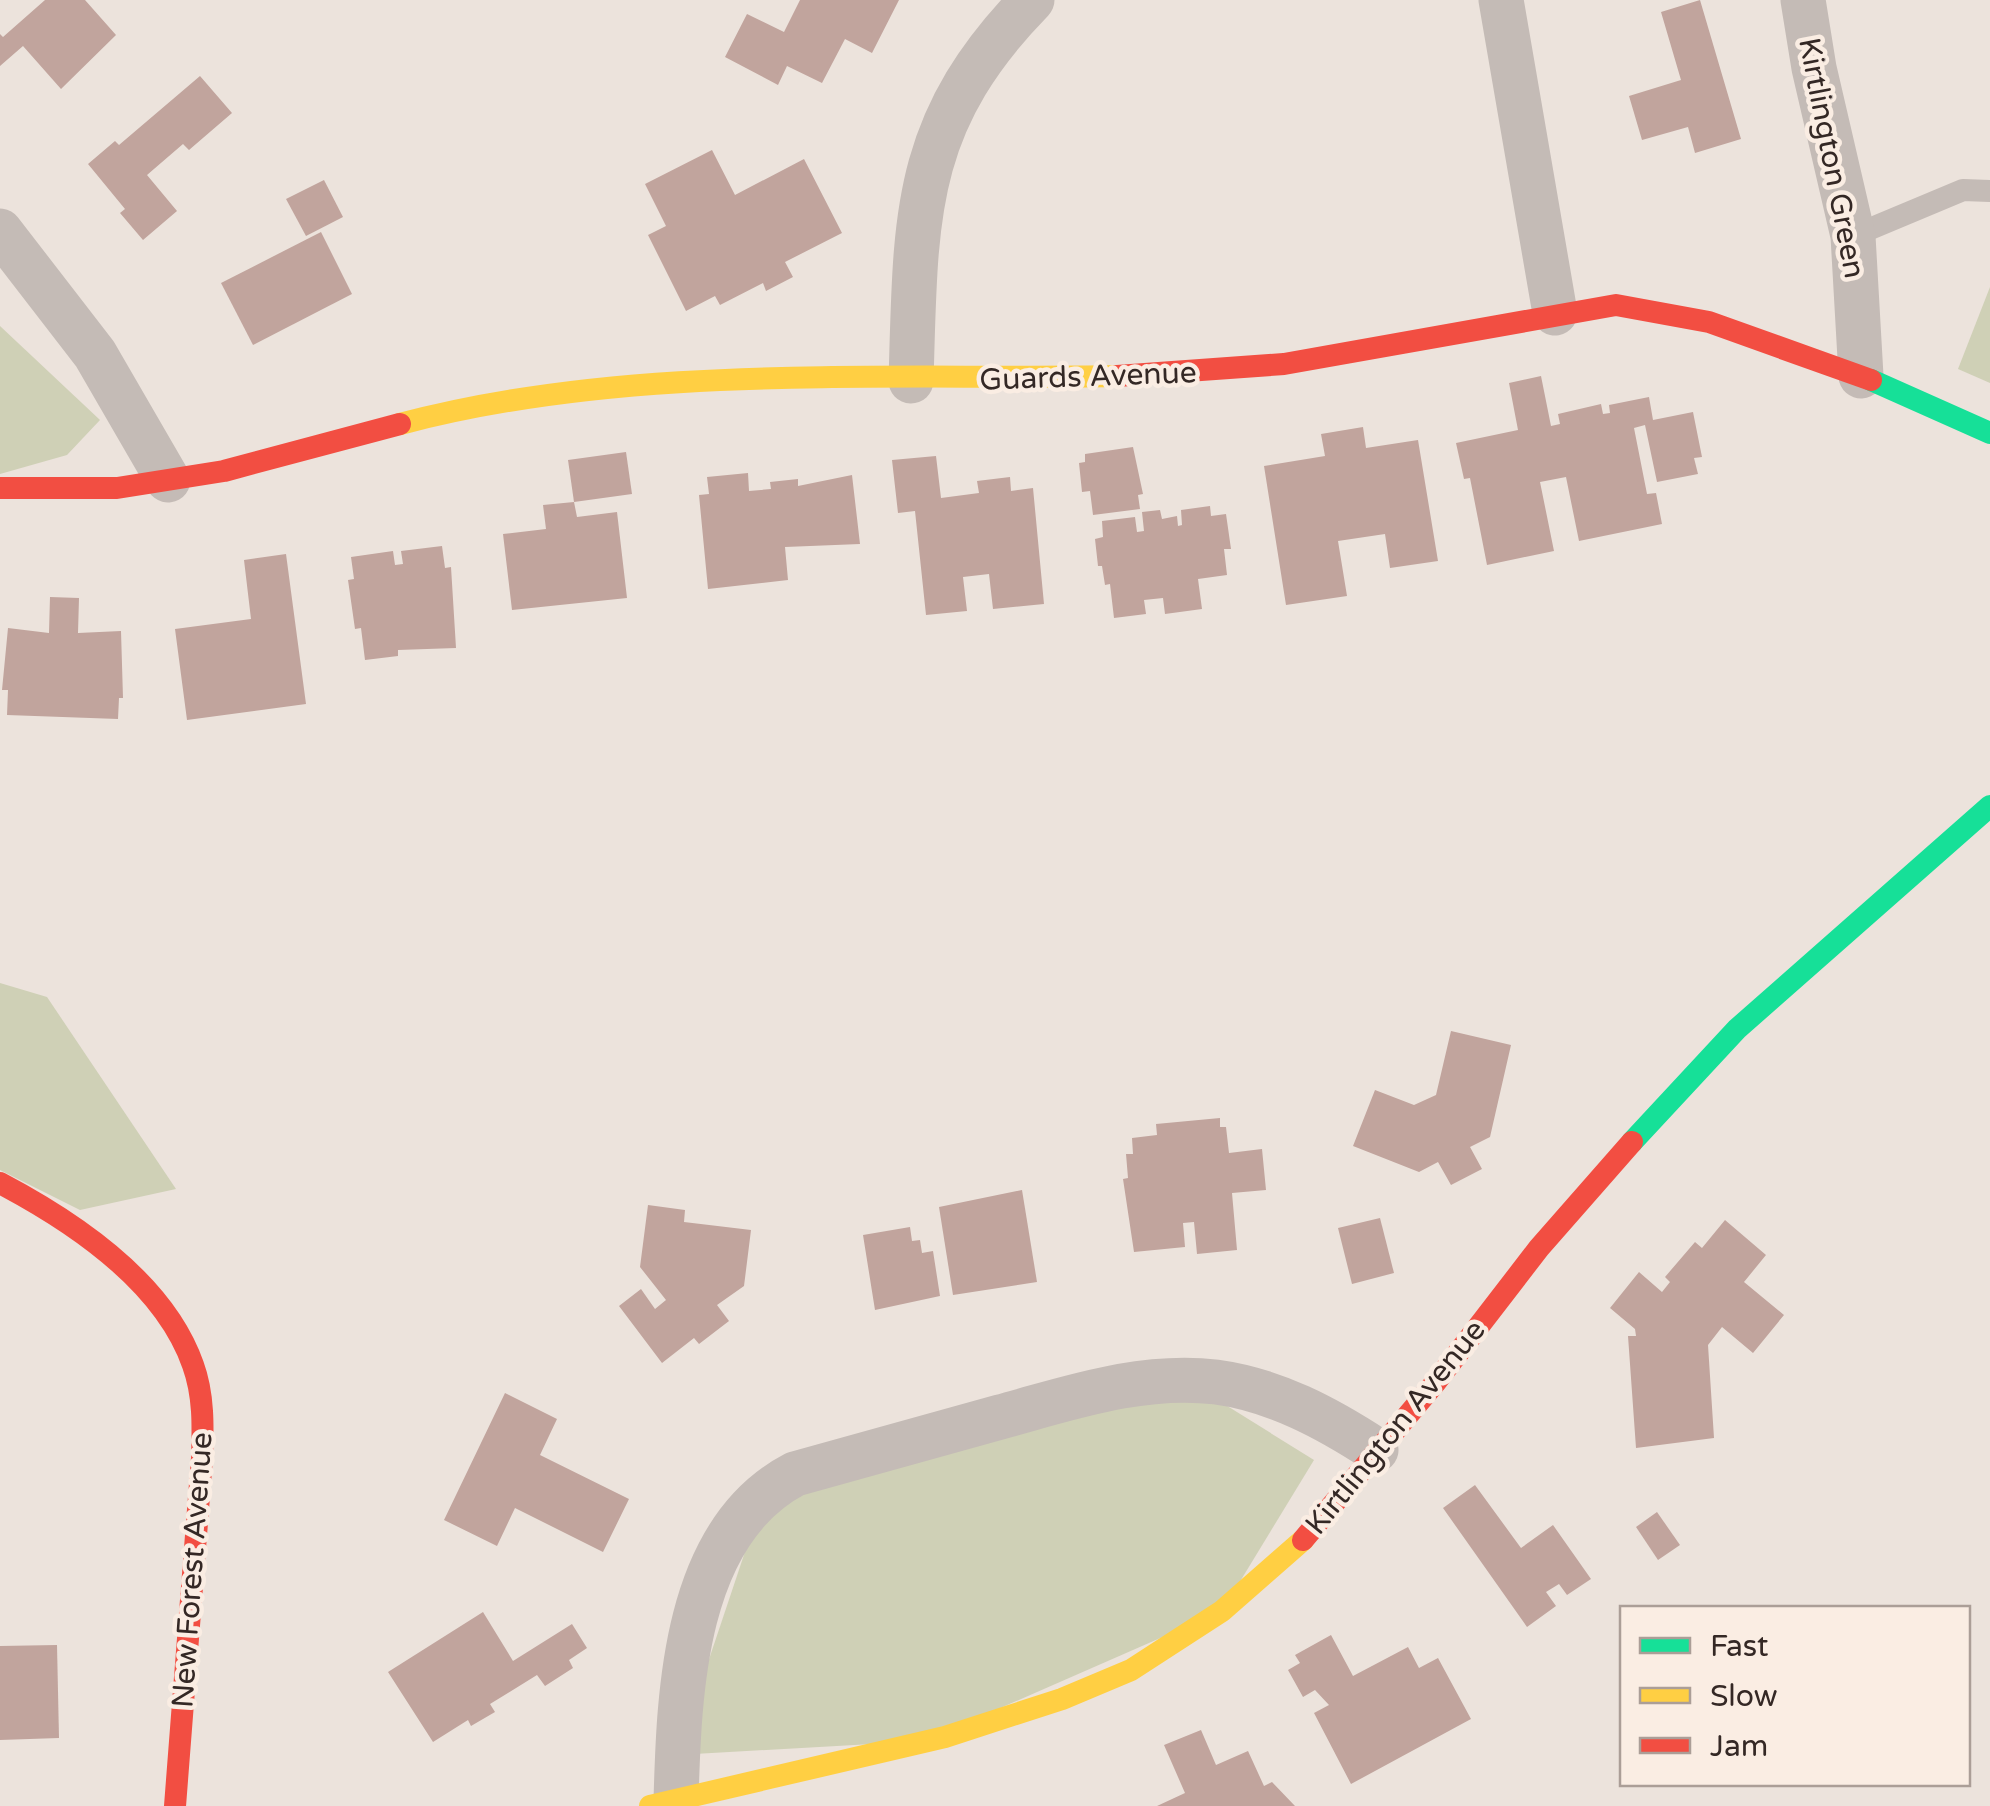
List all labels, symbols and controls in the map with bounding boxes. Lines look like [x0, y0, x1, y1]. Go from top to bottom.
street label: Kirtlington Green [1790, 35, 1873, 281]
street label: Guards Avenue [979, 354, 1197, 399]
street label: Kirtlington Avenue [1297, 1312, 1493, 1542]
street label: New Forest Avenue [164, 1431, 221, 1709]
legend [1620, 1606, 1970, 1786]
text: Fast [1710, 1628, 1769, 1665]
text: Slow [1710, 1678, 1778, 1715]
text: Jam [1710, 1728, 1768, 1765]

